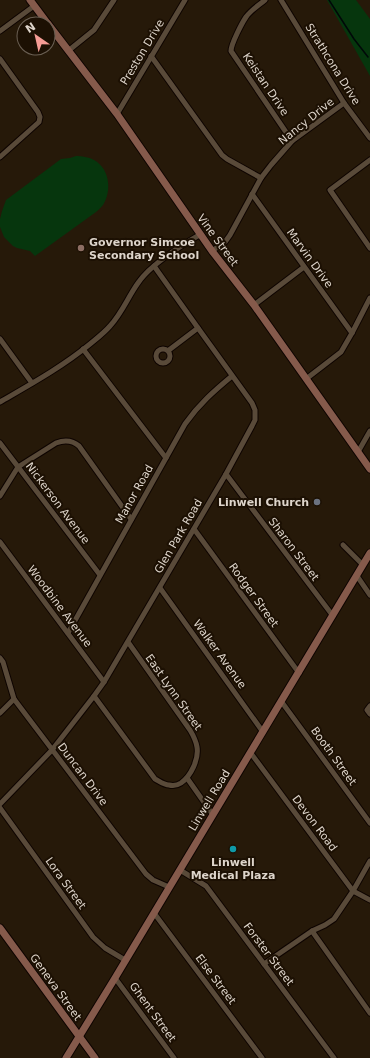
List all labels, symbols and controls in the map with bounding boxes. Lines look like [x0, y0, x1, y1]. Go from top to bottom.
north arrow [16, 16, 56, 56]
street label: Preston Drive [118, 17, 167, 87]
text: N [23, 20, 38, 36]
street label: Strathcona Drive [302, 21, 363, 107]
street label: Keistan Drive [240, 50, 292, 118]
street label: Nancy Drive [276, 95, 337, 148]
street label: Vine Street [194, 212, 241, 269]
street label: Marvin Drive [284, 226, 336, 291]
place label: Governor Simcoe Secondary School [89, 236, 199, 262]
marker: Governor Simcoe Secondary School [76, 243, 86, 253]
street label: Nickerson Avenue [23, 460, 93, 547]
street label: Manor Road [113, 462, 156, 526]
place label: Linwell Church [218, 496, 309, 509]
street label: Glen Park Road [152, 497, 205, 576]
marker: Linwell Church [312, 497, 322, 507]
street label: Sharon Street [266, 515, 322, 584]
street label: Rodger Street [226, 561, 282, 630]
street label: Woodbine Avenue [25, 563, 95, 650]
street label: Walker Avenue [190, 617, 249, 691]
street label: East Lynn Street [143, 652, 205, 733]
street label: Booth Street [308, 724, 360, 789]
street label: Duncan Drive [55, 740, 110, 808]
street label: Linwell Road [186, 767, 233, 833]
street label: Devon Road [289, 793, 340, 854]
marker: Linwell Medical Plaza [228, 844, 238, 854]
street label: Lora Street [42, 855, 89, 912]
place label: Linwell Medical Plaza [191, 856, 275, 882]
street label: Forster Street [241, 920, 297, 989]
street label: Geneva Street [27, 951, 85, 1024]
street label: Else Street [193, 952, 239, 1007]
street label: Ghent Street [127, 980, 179, 1045]

